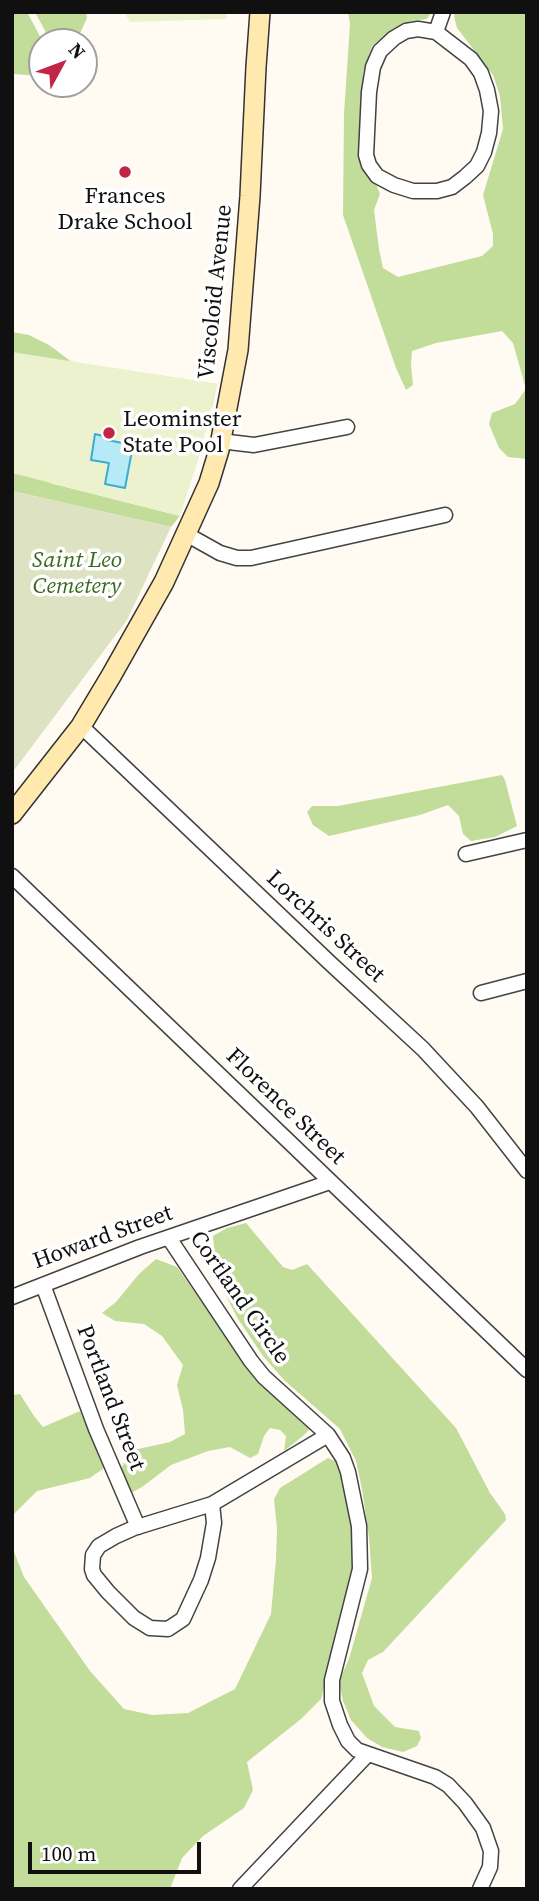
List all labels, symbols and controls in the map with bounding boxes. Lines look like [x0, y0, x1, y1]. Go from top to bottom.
north arrow [28, 28, 98, 98]
text: N [63, 37, 92, 64]
marker: Frances Drake School [117, 164, 133, 180]
place label: Frances Drake School [57, 183, 193, 237]
street label: Viscoloid Avenue [193, 203, 239, 381]
place label: Leominster State Pool [123, 406, 241, 460]
marker: Leominster State Pool [101, 425, 117, 441]
park label: Saint Leo Cemetery [32, 547, 122, 601]
street label: Lorchris Street [260, 865, 390, 989]
street label: Florence Street [219, 1043, 351, 1171]
street label: Howard Street [29, 1200, 177, 1276]
street label: Cortland Circle [183, 1226, 295, 1370]
street label: Portland Street [70, 1321, 150, 1475]
scale bar [32, 1828, 205, 1872]
text: 100 m [41, 1839, 96, 1868]

